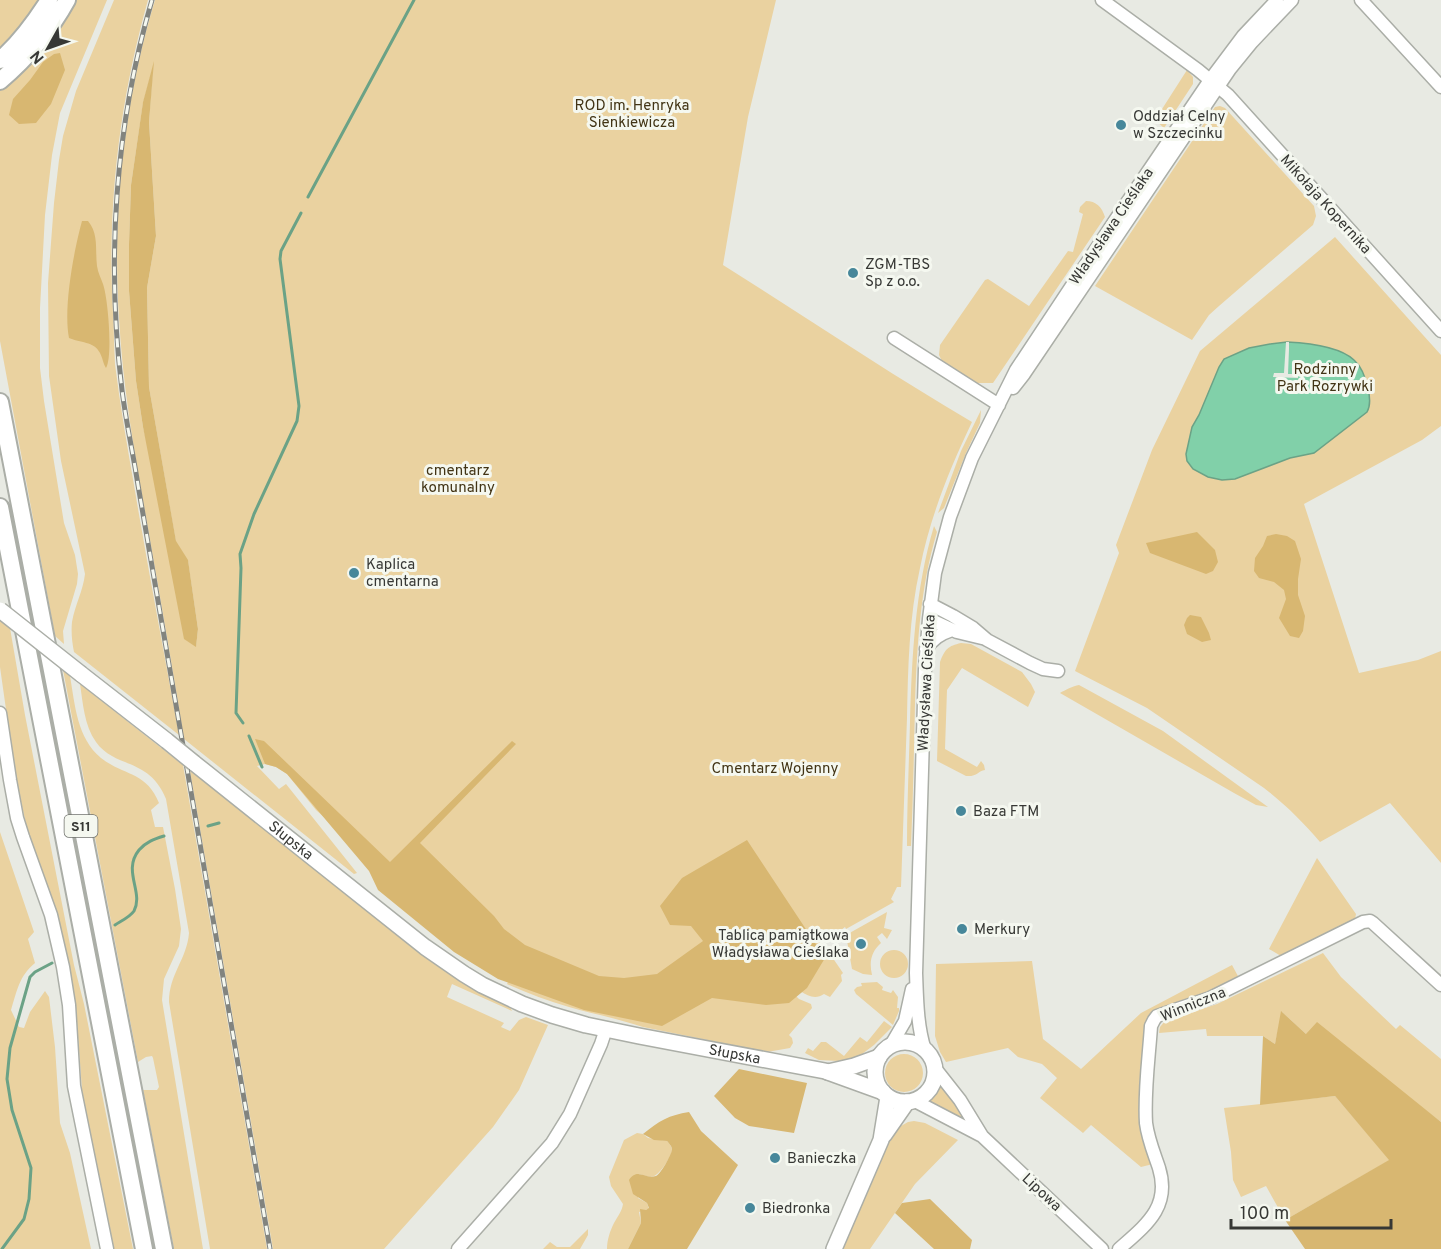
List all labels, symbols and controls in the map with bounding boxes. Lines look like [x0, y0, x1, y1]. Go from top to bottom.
north arrow [18, 18, 78, 78]
text: N [27, 46, 49, 67]
park label: ROD im. Henryka Sienkiewicza [575, 97, 689, 133]
place label: Oddział Celny w Szczecinku [1133, 108, 1226, 144]
marker: Oddział Celny w Szczecinku [1114, 118, 1128, 132]
street label: Mikołaja Kopernika [1275, 151, 1375, 259]
street label: Władysława Cieślaka [1066, 165, 1159, 289]
place label: ZGM-TBS Sp z o.o. [865, 256, 930, 292]
marker: ZGM-TBS Sp z o.o. [846, 266, 860, 280]
park label: Rodzinny Park Rozrywki [1277, 361, 1373, 397]
park label: cmentarz komunalny [421, 462, 495, 498]
place label: Kaplica cmentarna [366, 556, 439, 592]
marker: Kaplica cmentarna [347, 566, 361, 580]
street label: Władysława Cieślaka [914, 614, 941, 752]
park label: Cmentarz Wojenny [712, 760, 838, 779]
place label: Baza FTM [973, 803, 1039, 822]
marker: Baza FTM [954, 804, 968, 818]
road number: S11 [64, 815, 98, 837]
street label: Słupska [264, 818, 316, 865]
place label: Merkury [974, 921, 1030, 940]
marker: Merkury [955, 922, 969, 936]
place label: Tablicą pamiątkowa Władysława Cieślaka [712, 927, 849, 963]
marker: Tablicą pamiątkowa Władysława Cieślaka [854, 937, 868, 951]
street label: Winniczna [1158, 984, 1229, 1027]
street label: Słupska [707, 1041, 762, 1070]
place label: Banieczka [787, 1150, 856, 1169]
marker: Banieczka [768, 1151, 782, 1165]
street label: Lipowa [1017, 1170, 1065, 1216]
scale bar [1231, 1192, 1392, 1230]
place label: Biedronka [762, 1200, 830, 1219]
marker: Biedronka [743, 1201, 757, 1215]
text: 100 m [1240, 1203, 1289, 1226]

